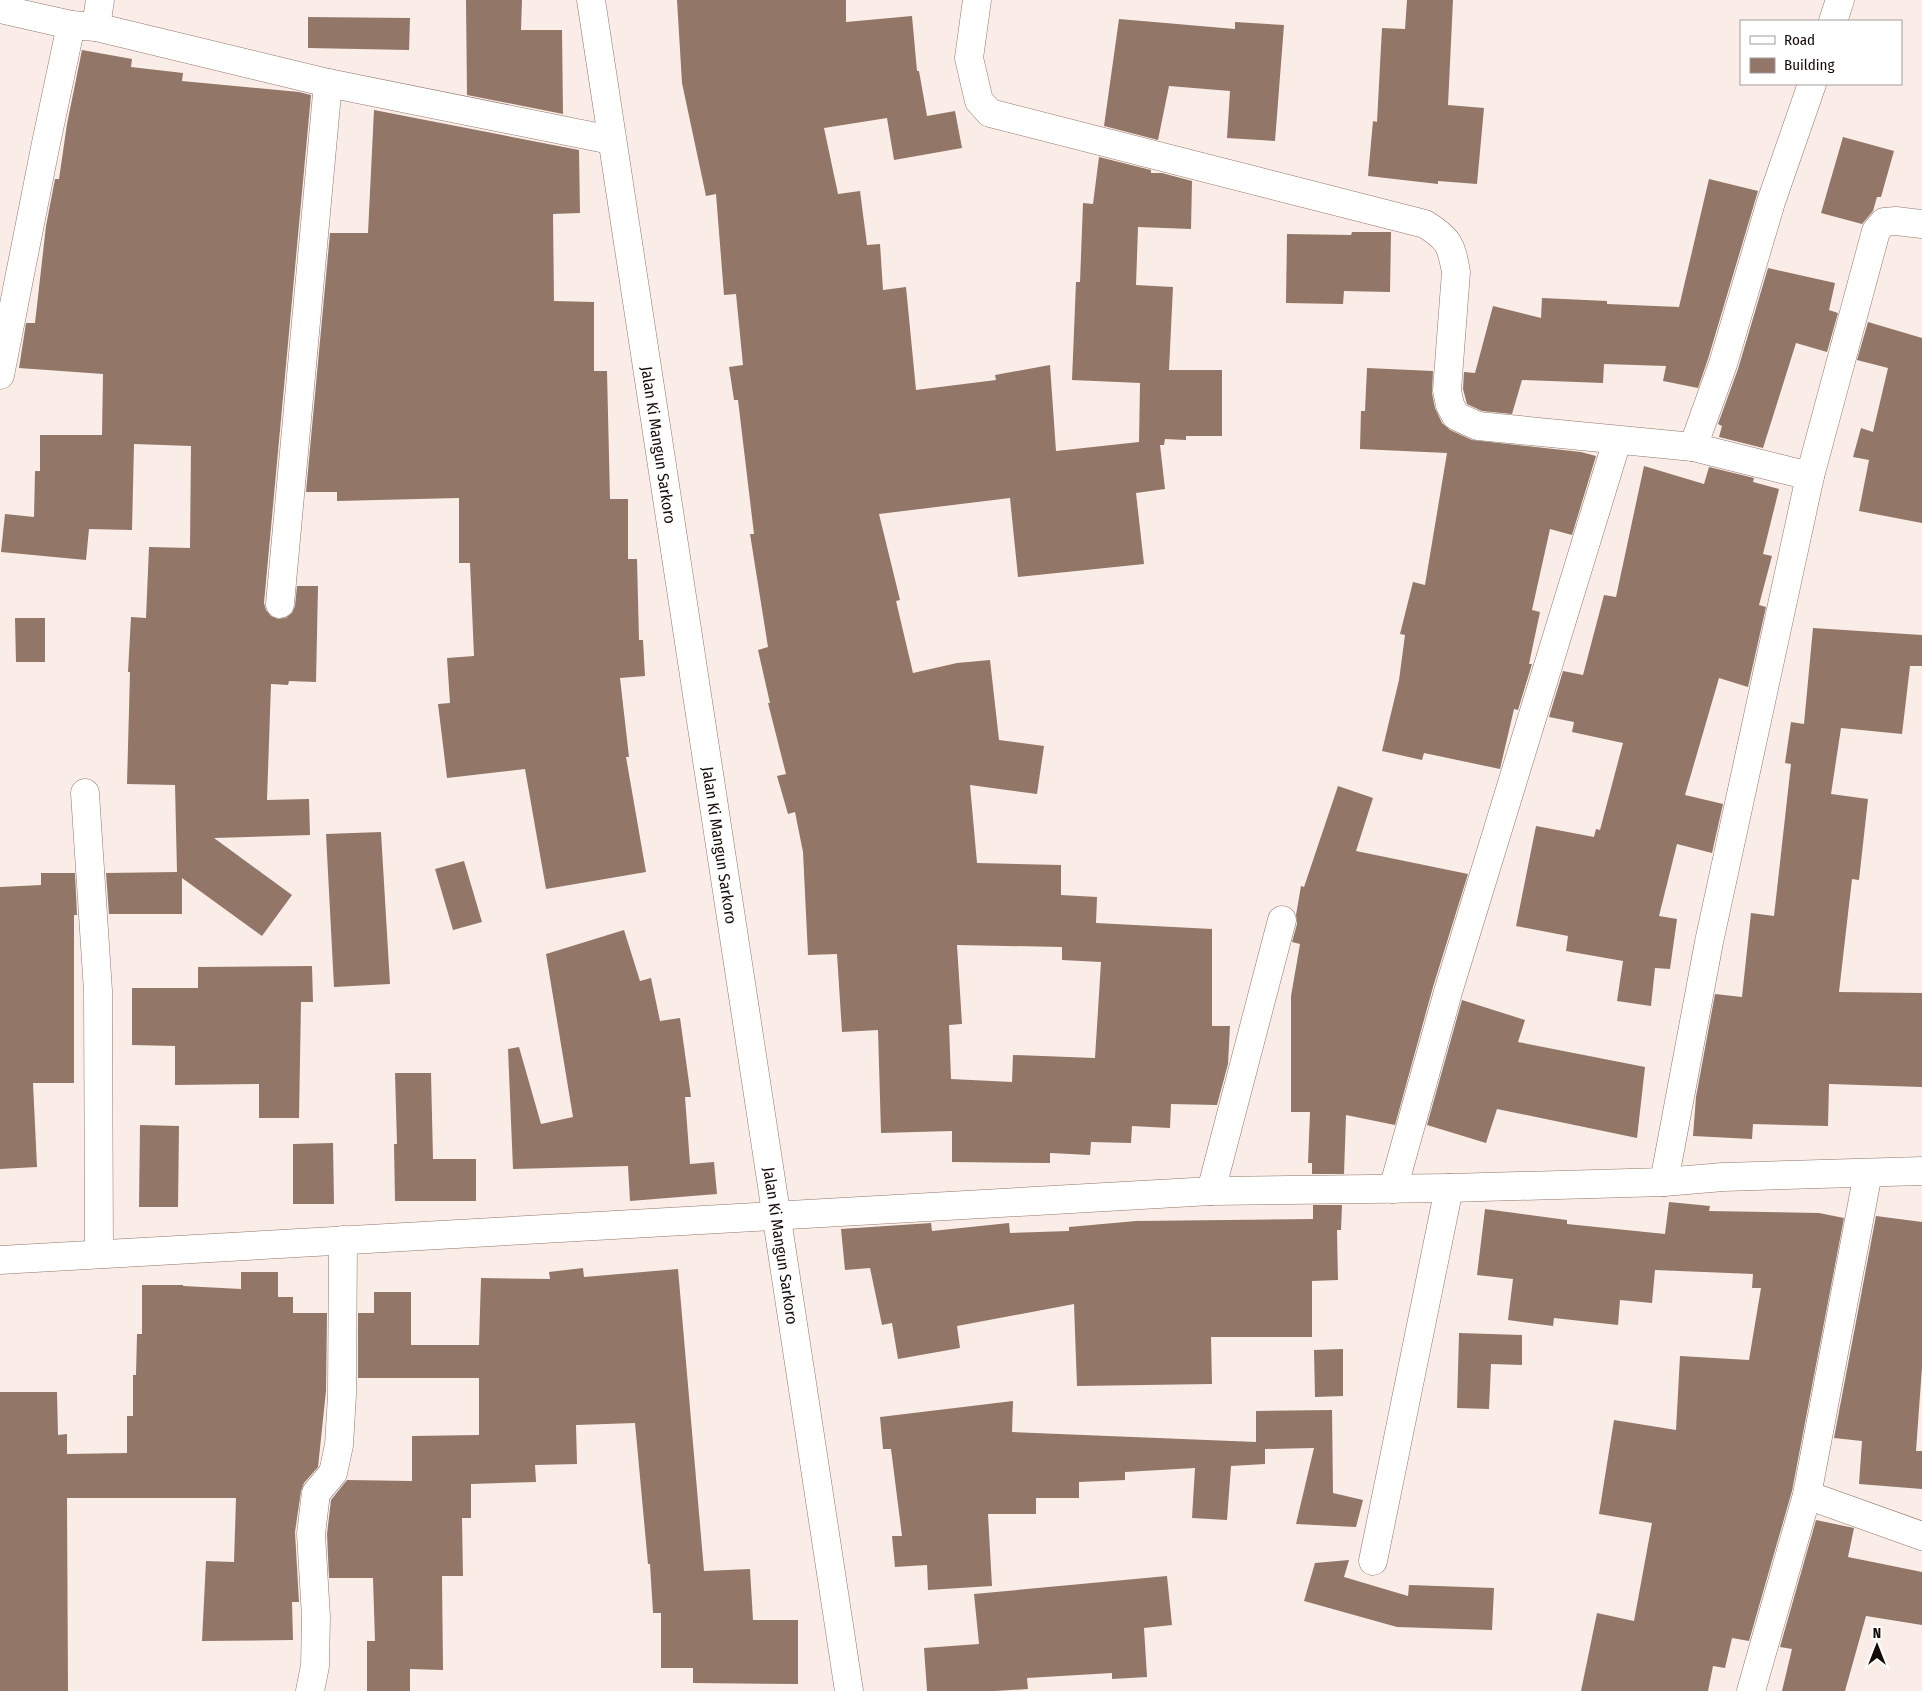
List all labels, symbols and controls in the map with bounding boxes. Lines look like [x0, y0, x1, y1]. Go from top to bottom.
legend [1740, 20, 1902, 85]
text: Road [1784, 31, 1815, 49]
text: Building [1784, 56, 1835, 74]
street label: Jalan Ki Mangun Sarkoro [637, 365, 680, 525]
street label: Jalan Ki Mangun Sarkoro [698, 765, 741, 925]
street label: Jalan Ki Mangun Sarkoro [759, 1166, 802, 1326]
north arrow [1852, 1621, 1902, 1671]
text: N [1873, 1625, 1881, 1642]

